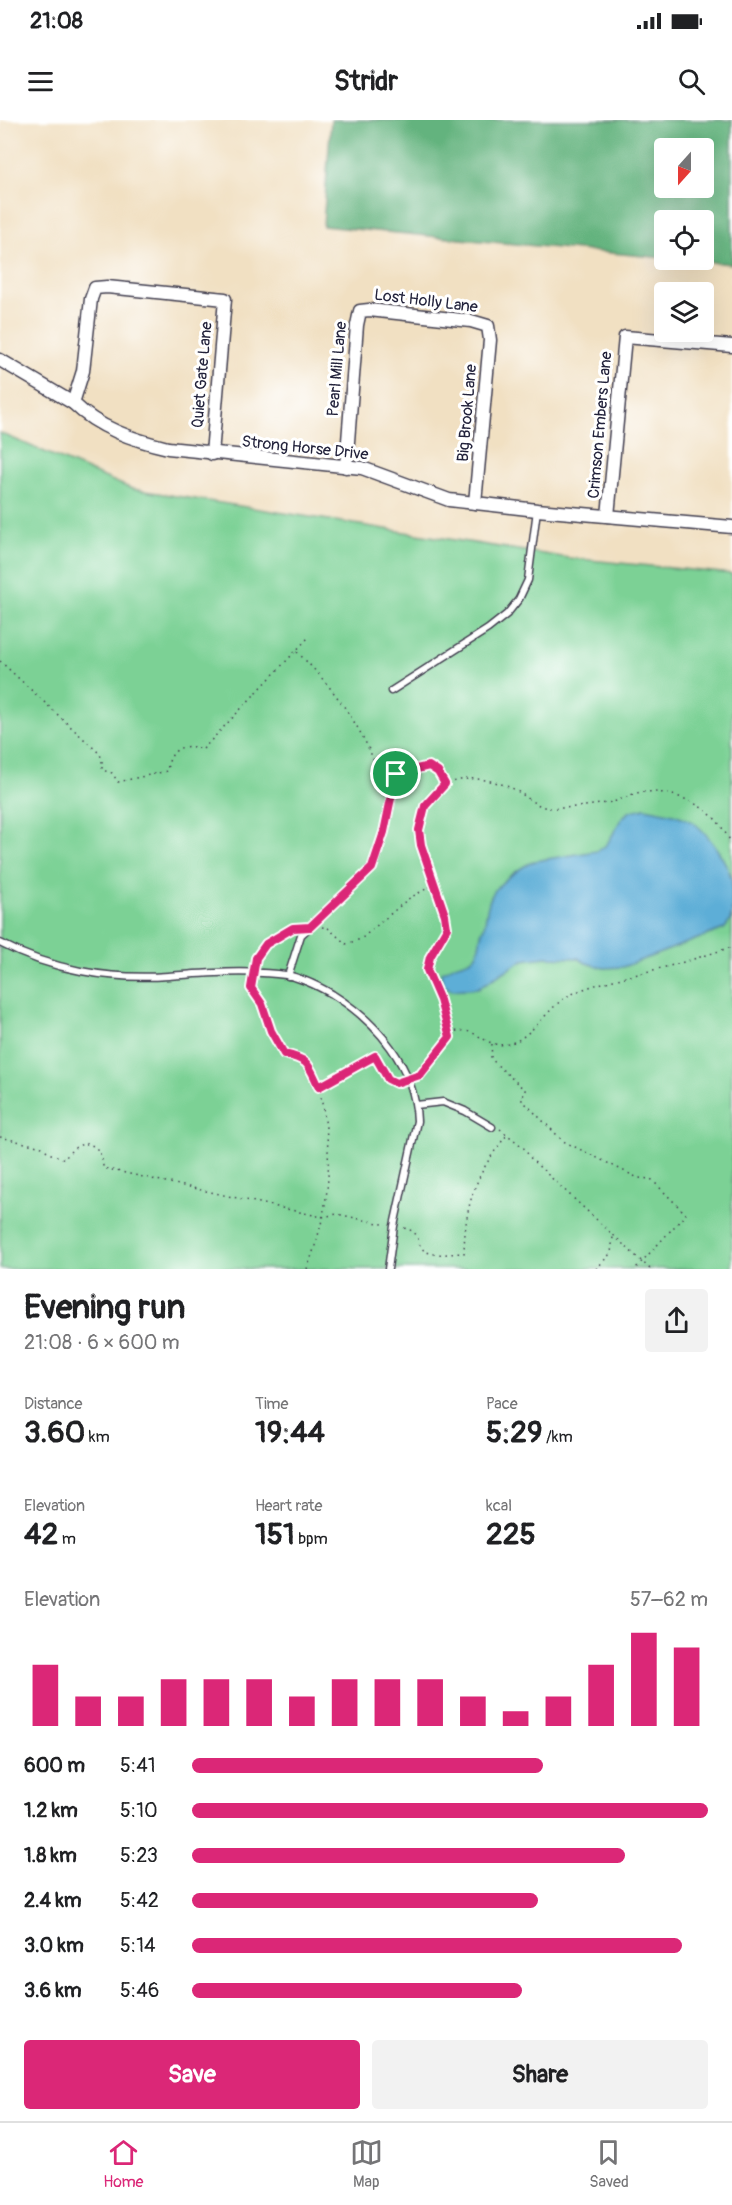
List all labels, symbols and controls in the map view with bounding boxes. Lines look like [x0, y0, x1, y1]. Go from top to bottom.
text: 21:08 [30, 7, 83, 35]
icon: menu [24, 65, 57, 98]
text: Stridr [334, 65, 398, 98]
icon: search [675, 65, 708, 98]
north arrow [654, 138, 714, 198]
map controls [654, 138, 714, 342]
button: locate [654, 210, 714, 270]
button: layers [654, 282, 714, 342]
street label: Lost Holly Lane [373, 285, 479, 317]
street label: Pearl Mill Lane [323, 320, 351, 417]
street label: Quiet Gate Lane [187, 321, 217, 429]
street label: Crimson Embers Lane [584, 350, 616, 499]
street label: Big Brook Lane [453, 363, 481, 463]
street label: Strong Horse Drive [241, 431, 369, 465]
pin [370, 748, 421, 799]
icon: arrive [379, 757, 412, 790]
text: Evening run [24, 1287, 185, 1328]
button: share [645, 1289, 708, 1352]
text: 21:08 · 6 × 600 m [24, 1330, 180, 1355]
text: Distance [24, 1394, 83, 1414]
text: Time [255, 1394, 288, 1414]
text: Pace [486, 1394, 518, 1414]
text: 3.60 [24, 1414, 85, 1451]
text: 19:44 [255, 1414, 325, 1451]
text: 5:29 [486, 1414, 543, 1451]
text: km [85, 1427, 110, 1447]
text: /km [543, 1427, 573, 1447]
text: Elevation [24, 1496, 85, 1516]
text: Heart rate [255, 1496, 322, 1516]
text: kcal [486, 1496, 512, 1516]
text: 42 [24, 1516, 58, 1553]
text: 151 [255, 1516, 295, 1553]
text: 225 [486, 1516, 536, 1553]
text: m [58, 1529, 76, 1549]
text: bpm [295, 1529, 328, 1549]
text: Elevation [24, 1587, 100, 1612]
text: 57–62 m [630, 1587, 708, 1612]
text: 600 m [24, 1753, 85, 1778]
text: 5:41 [120, 1753, 156, 1778]
text: 1.2 km [24, 1798, 78, 1823]
text: 5:10 [120, 1798, 158, 1823]
text: 1.8 km [24, 1843, 77, 1868]
text: 5:23 [120, 1843, 158, 1868]
text: 2.4 km [24, 1888, 82, 1913]
text: 5:42 [120, 1888, 159, 1913]
text: 3.0 km [24, 1933, 84, 1958]
text: 5:14 [120, 1933, 156, 1958]
text: 3.6 km [24, 1978, 82, 2003]
text: 5:46 [120, 1978, 159, 2003]
button: Save [24, 2040, 360, 2109]
button: Share [372, 2040, 708, 2109]
tab: Home [103, 2136, 144, 2192]
tab: Map [350, 2136, 383, 2192]
tab: Saved [589, 2136, 629, 2192]

